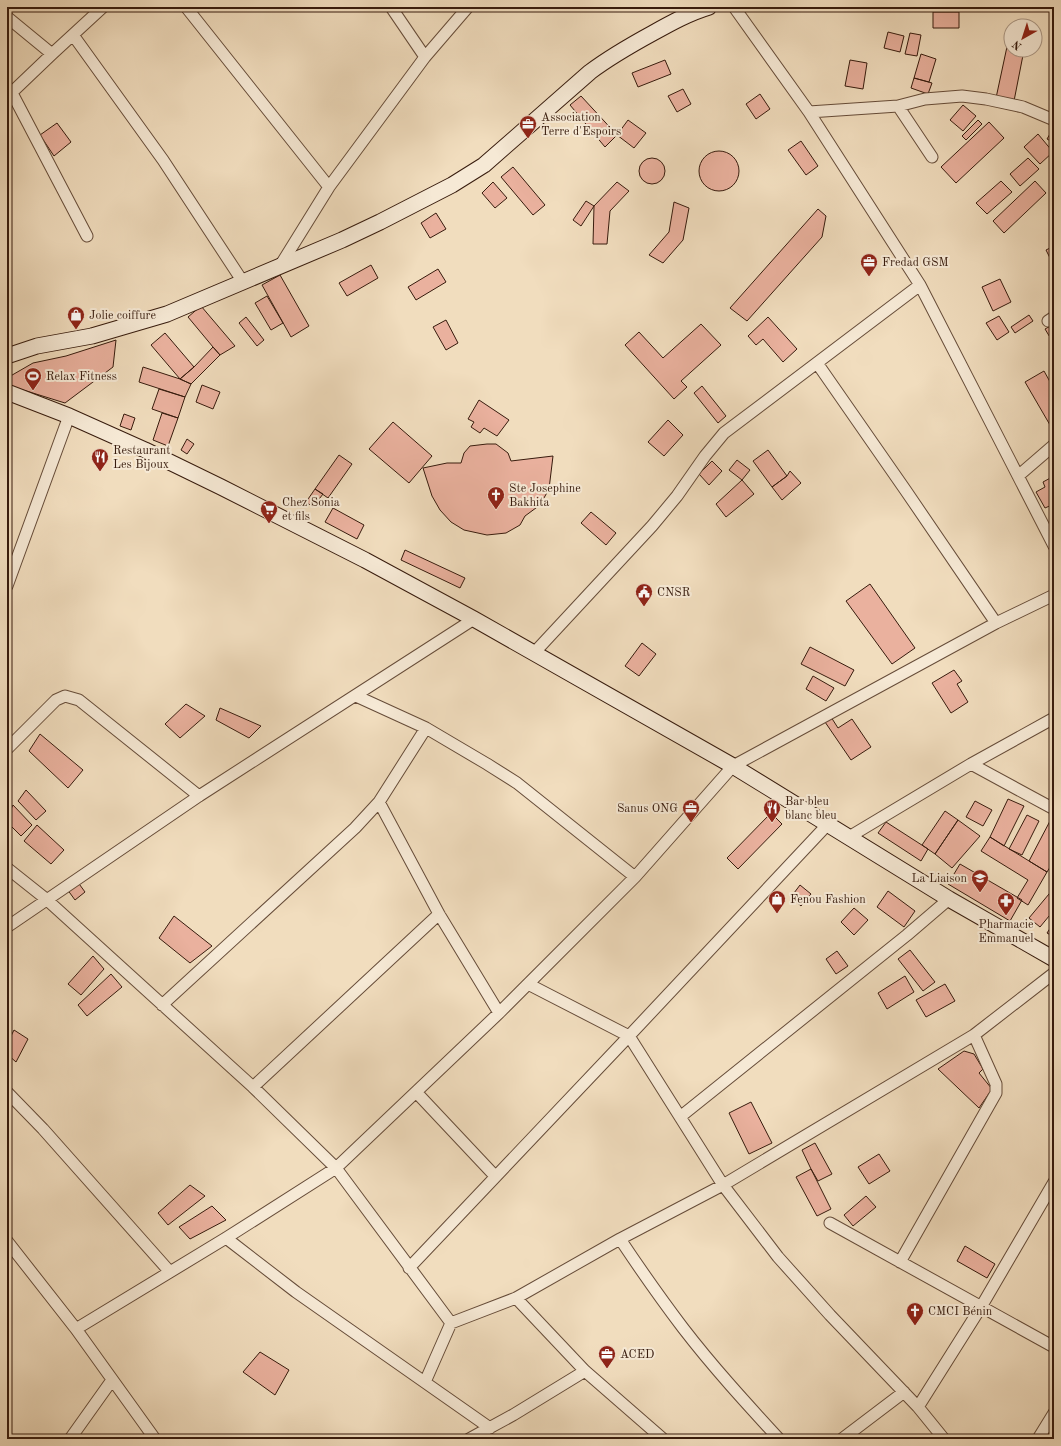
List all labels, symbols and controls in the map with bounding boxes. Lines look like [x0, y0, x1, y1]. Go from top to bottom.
north arrow [1003, 18, 1043, 58]
text: N [1010, 37, 1024, 52]
place label: Association Terre d'Espoirs [541, 112, 621, 138]
office icon: Association Terre d'Espoirs [518, 114, 538, 139]
office icon: Fredad GSM [859, 252, 879, 277]
place label: Fredad GSM [882, 257, 949, 269]
shop icon: Jolie coiffure [66, 305, 86, 330]
place label: Jolie coiffure [89, 310, 156, 322]
sports icon: Relax Fitness [23, 366, 43, 391]
place label: Relax Fitness [46, 371, 117, 383]
place label: Restaurant Les Bijoux [113, 445, 170, 471]
restaurant icon: Restaurant Les Bijoux [90, 447, 110, 472]
place label: Ste Josephine Bakhita [509, 483, 581, 509]
church icon: Ste Josephine Bakhita [486, 485, 506, 510]
place label: Chez Sonia et fils [282, 497, 340, 523]
supermarket icon: Chez Sonia et fils [259, 499, 279, 524]
public building icon: CNSR [634, 582, 654, 607]
place label: CNSR [657, 587, 691, 599]
place label: Bar bleu blanc bleu [785, 796, 837, 822]
office icon: Sanus ONG [681, 798, 701, 823]
restaurant icon: Bar bleu blanc bleu [762, 798, 782, 823]
place label: Sanus ONG [617, 803, 678, 815]
school or university icon: La Liaison [970, 868, 990, 893]
place label: La Liaison [912, 873, 968, 885]
shop icon: Fenou Fashion [767, 889, 787, 914]
pharmacy icon: Pharmacie Emmanuel [996, 891, 1016, 916]
place label: Fenou Fashion [790, 894, 866, 906]
place label: Pharmacie Emmanuel [979, 919, 1034, 945]
church icon: CMCI Bénin [905, 1301, 925, 1326]
place label: CMCI Bénin [928, 1306, 993, 1318]
office icon: ACED [597, 1344, 617, 1369]
place label: ACED [620, 1349, 654, 1361]

